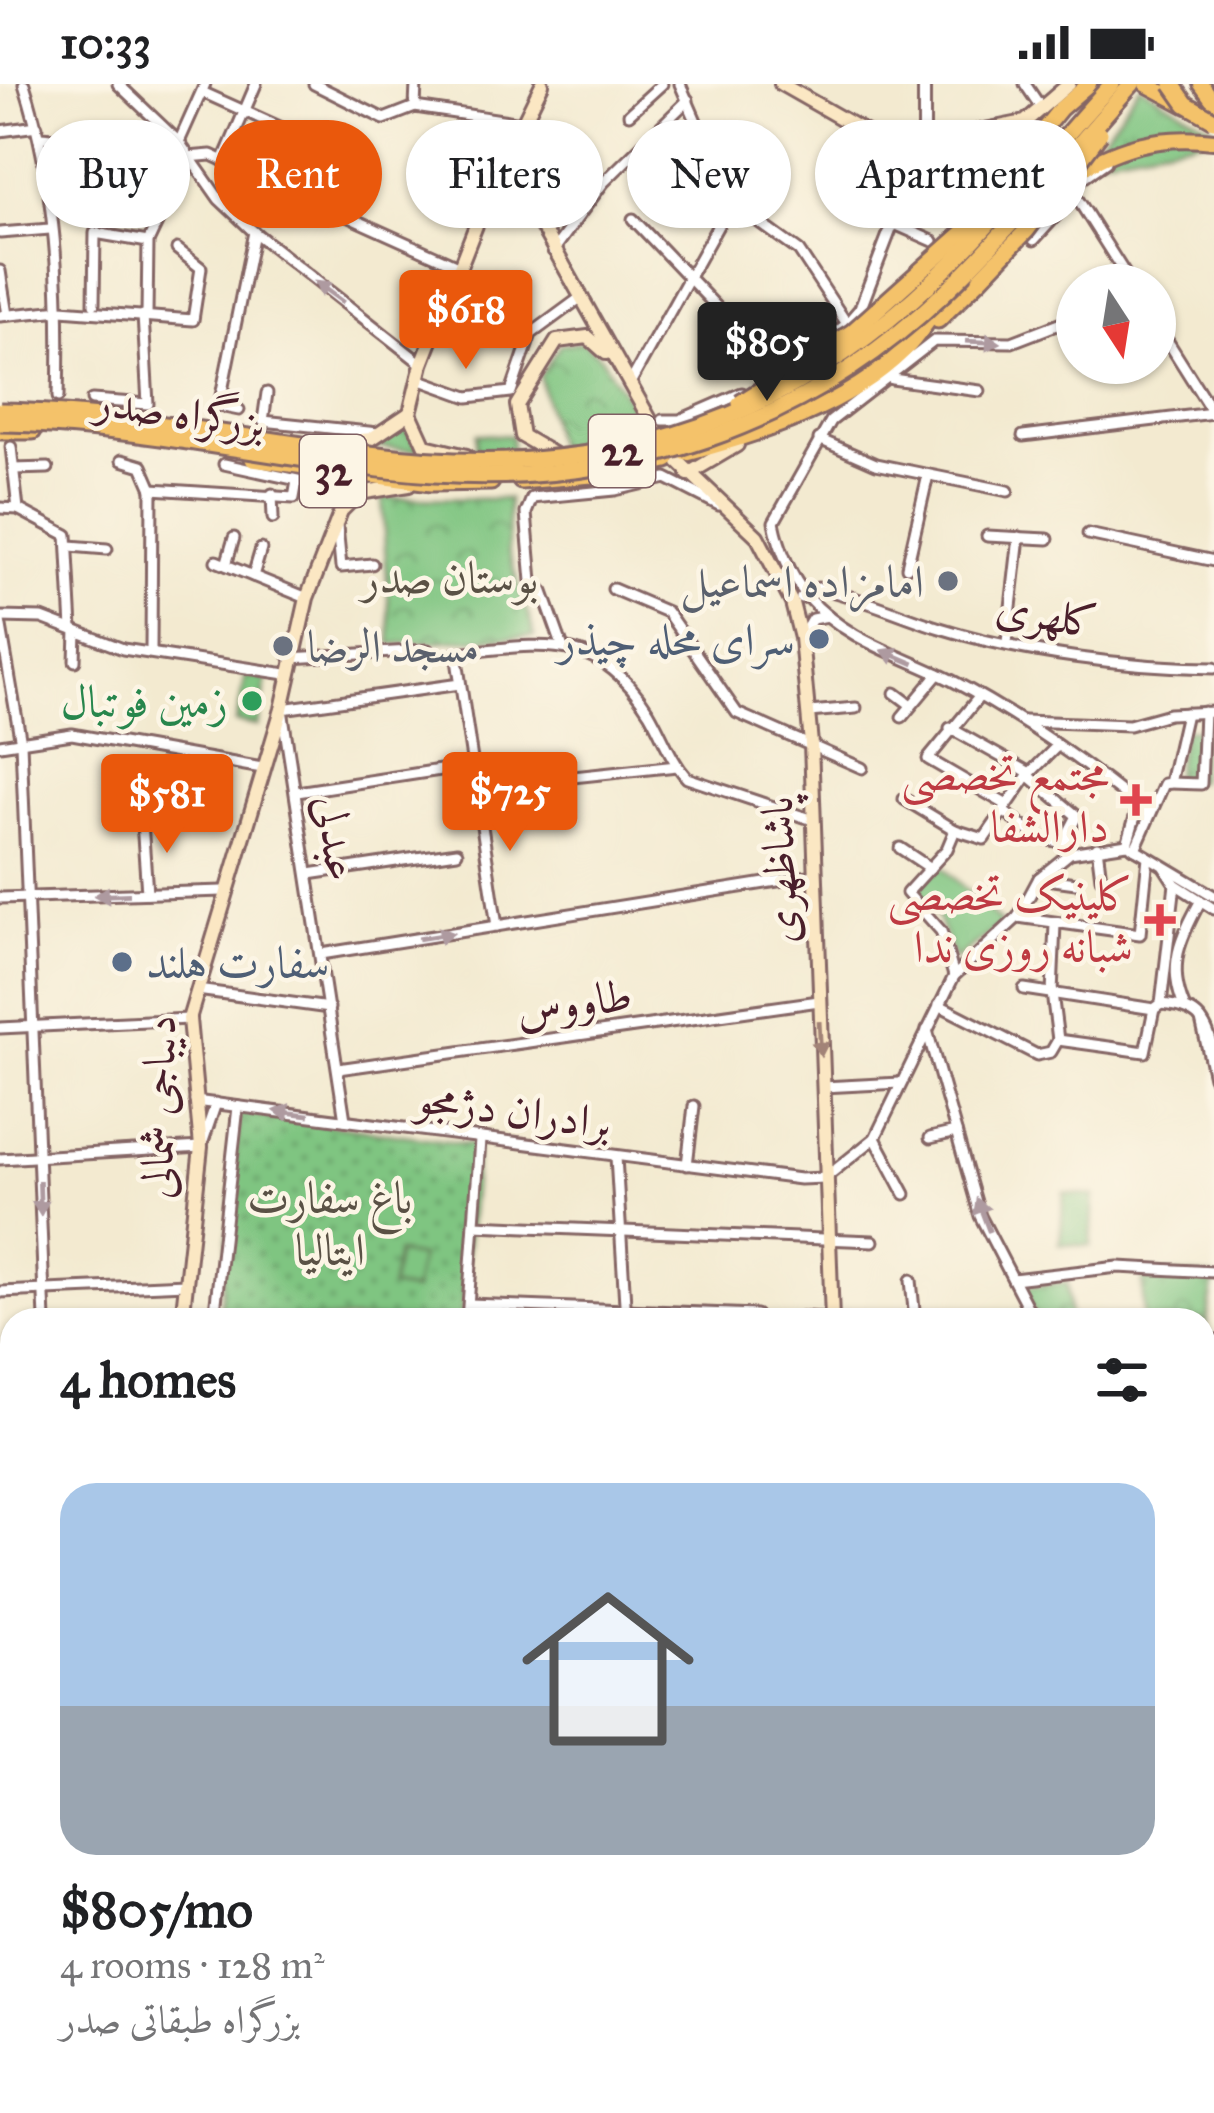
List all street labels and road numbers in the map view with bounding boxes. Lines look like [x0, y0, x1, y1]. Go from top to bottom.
street label: بزرگراه صدر [88, 371, 269, 451]
road number: 22 [589, 415, 655, 487]
road number: 32 [300, 435, 366, 507]
street label: کلهری [992, 578, 1102, 651]
street label: عبدلی [304, 792, 370, 884]
street label: پاشاظهری [749, 793, 814, 945]
street label: طاووس [513, 967, 635, 1037]
street label: دیباجی شمالی [129, 1014, 187, 1200]
street label: برادران دژمجو [409, 1069, 615, 1152]

